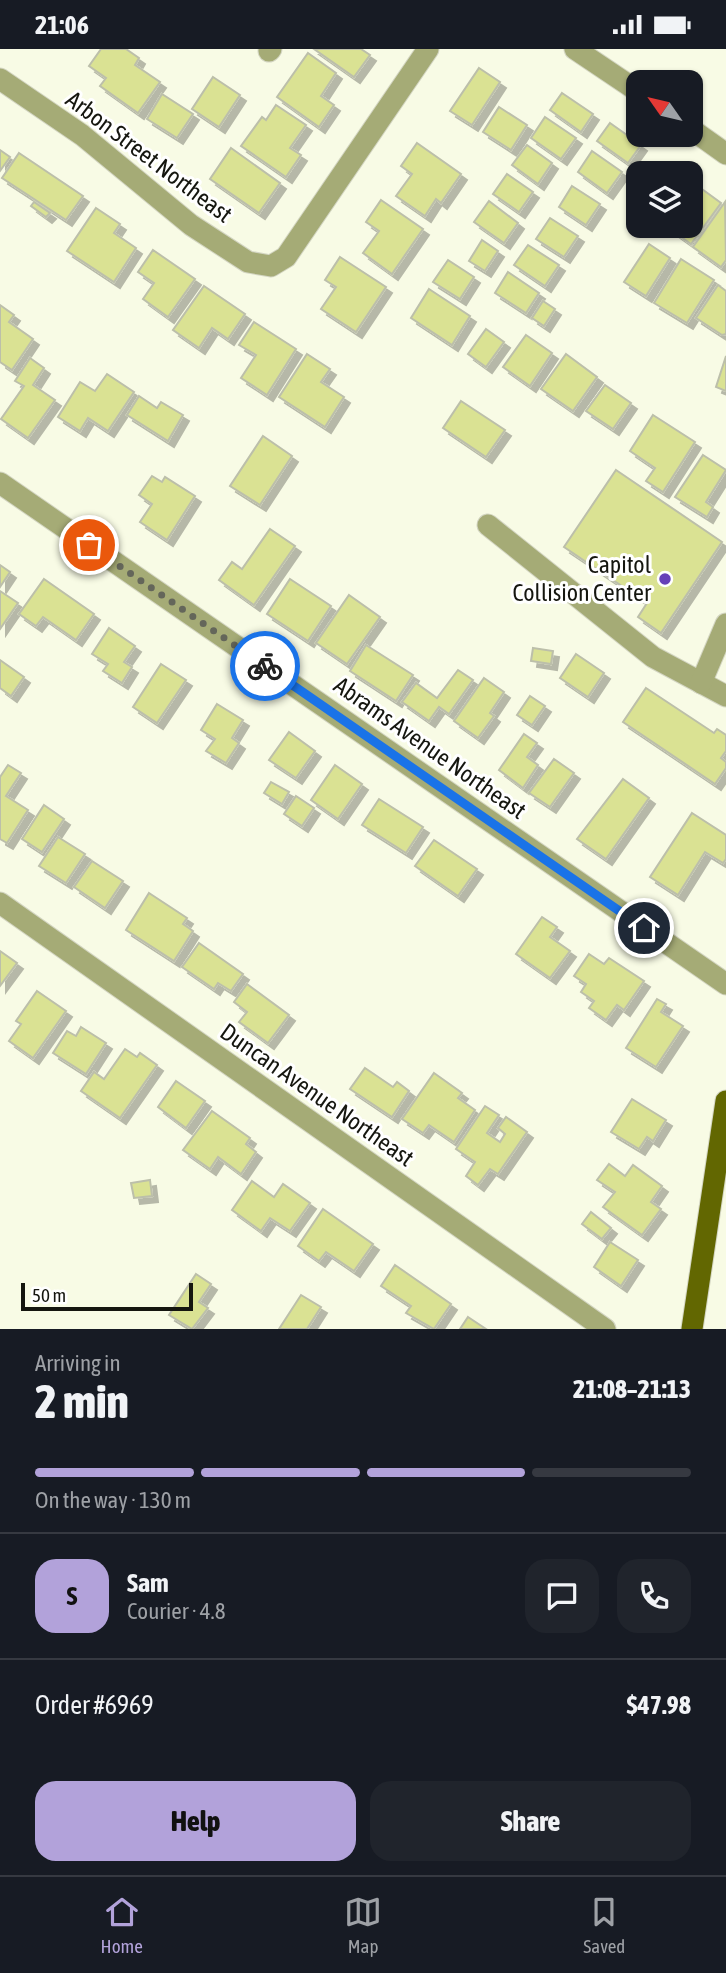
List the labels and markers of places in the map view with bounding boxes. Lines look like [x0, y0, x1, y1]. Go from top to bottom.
pin [59, 515, 119, 575]
place label: Capitol Collision Center [512, 551, 652, 606]
marker: Capitol Collision Center [657, 571, 673, 587]
pin [614, 898, 674, 958]

